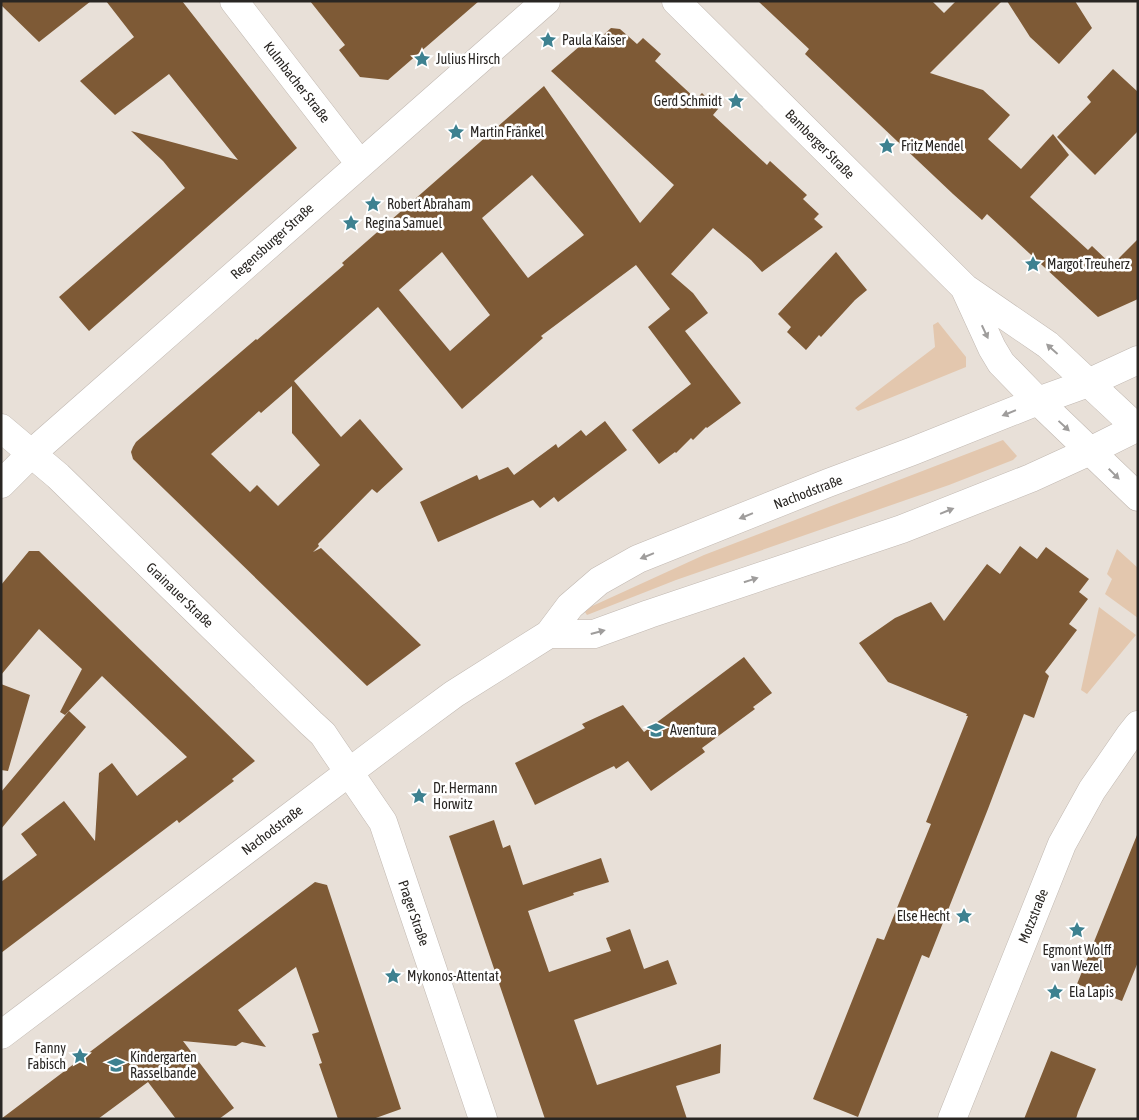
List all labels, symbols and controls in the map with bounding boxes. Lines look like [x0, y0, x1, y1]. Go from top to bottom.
place icon: Paula Kaiser [538, 30, 558, 50]
place label: Paula Kaiser [562, 32, 627, 48]
street label: Kulmbacher Straße [261, 38, 333, 126]
place icon: Julius Hirsch [412, 49, 432, 69]
place label: Julius Hirsch [436, 51, 500, 67]
place icon: Gerd Schmidt [726, 91, 746, 111]
place label: Gerd Schmidt [654, 93, 722, 109]
street label: Bamberger Straße [782, 106, 858, 182]
place icon: Martin Fränkel [446, 122, 466, 142]
place label: Martin Fränkel [470, 124, 545, 140]
place icon: Fritz Mendel [877, 136, 897, 156]
place label: Fritz Mendel [901, 138, 964, 154]
place icon: Robert Abraham [363, 194, 383, 214]
place label: Robert Abraham [387, 196, 471, 212]
street label: Regensburger Straße [227, 200, 317, 282]
place icon: Regina Samuel [341, 213, 361, 233]
place label: Regina Samuel [365, 215, 442, 231]
place icon: Margot Treuherz [1023, 254, 1043, 274]
place label: Margot Treuherz [1047, 256, 1130, 272]
one-way arrow [981, 325, 989, 339]
one-way arrow [1047, 343, 1059, 355]
one-way arrow [1002, 409, 1017, 417]
one-way arrow [1058, 420, 1070, 432]
one-way arrow [1108, 467, 1120, 479]
street label: Nachodstraße [771, 472, 845, 512]
one-way arrow [940, 507, 955, 515]
one-way arrow [739, 513, 753, 521]
one-way arrow [639, 553, 654, 560]
street label: Grainauer Straße [143, 559, 217, 631]
one-way arrow [744, 575, 759, 583]
one-way arrow [590, 628, 605, 636]
school or university icon: Aventura [646, 720, 666, 740]
place label: Aventura [670, 722, 717, 738]
place label: Dr. Hermann Horwitz [433, 780, 498, 812]
place icon: Dr. Hermann Horwitz [409, 786, 429, 806]
street label: Nachodstraße [238, 802, 306, 858]
street label: Prager Straße [395, 878, 433, 948]
street label: Motzstraße [1015, 886, 1051, 946]
place icon: Else Hecht [954, 906, 974, 926]
place label: Else Hecht [897, 908, 950, 924]
place icon: Egmont Wolff van Wezel [1067, 920, 1087, 940]
place label: Egmont Wolff van Wezel [1043, 942, 1112, 974]
place icon: Mykonos-Attentat [383, 966, 403, 986]
place label: Mykonos-Attentat [407, 968, 499, 984]
place icon: Ela Lapis [1045, 982, 1065, 1002]
place label: Ela Lapis [1069, 984, 1114, 1000]
place label: Fanny Fabisch [27, 1040, 66, 1072]
place icon: Fanny Fabisch [70, 1046, 90, 1066]
place label: Kindergarten Rasselbande [130, 1049, 197, 1081]
school or university icon: Kindergarten Rasselbande [106, 1055, 126, 1075]

